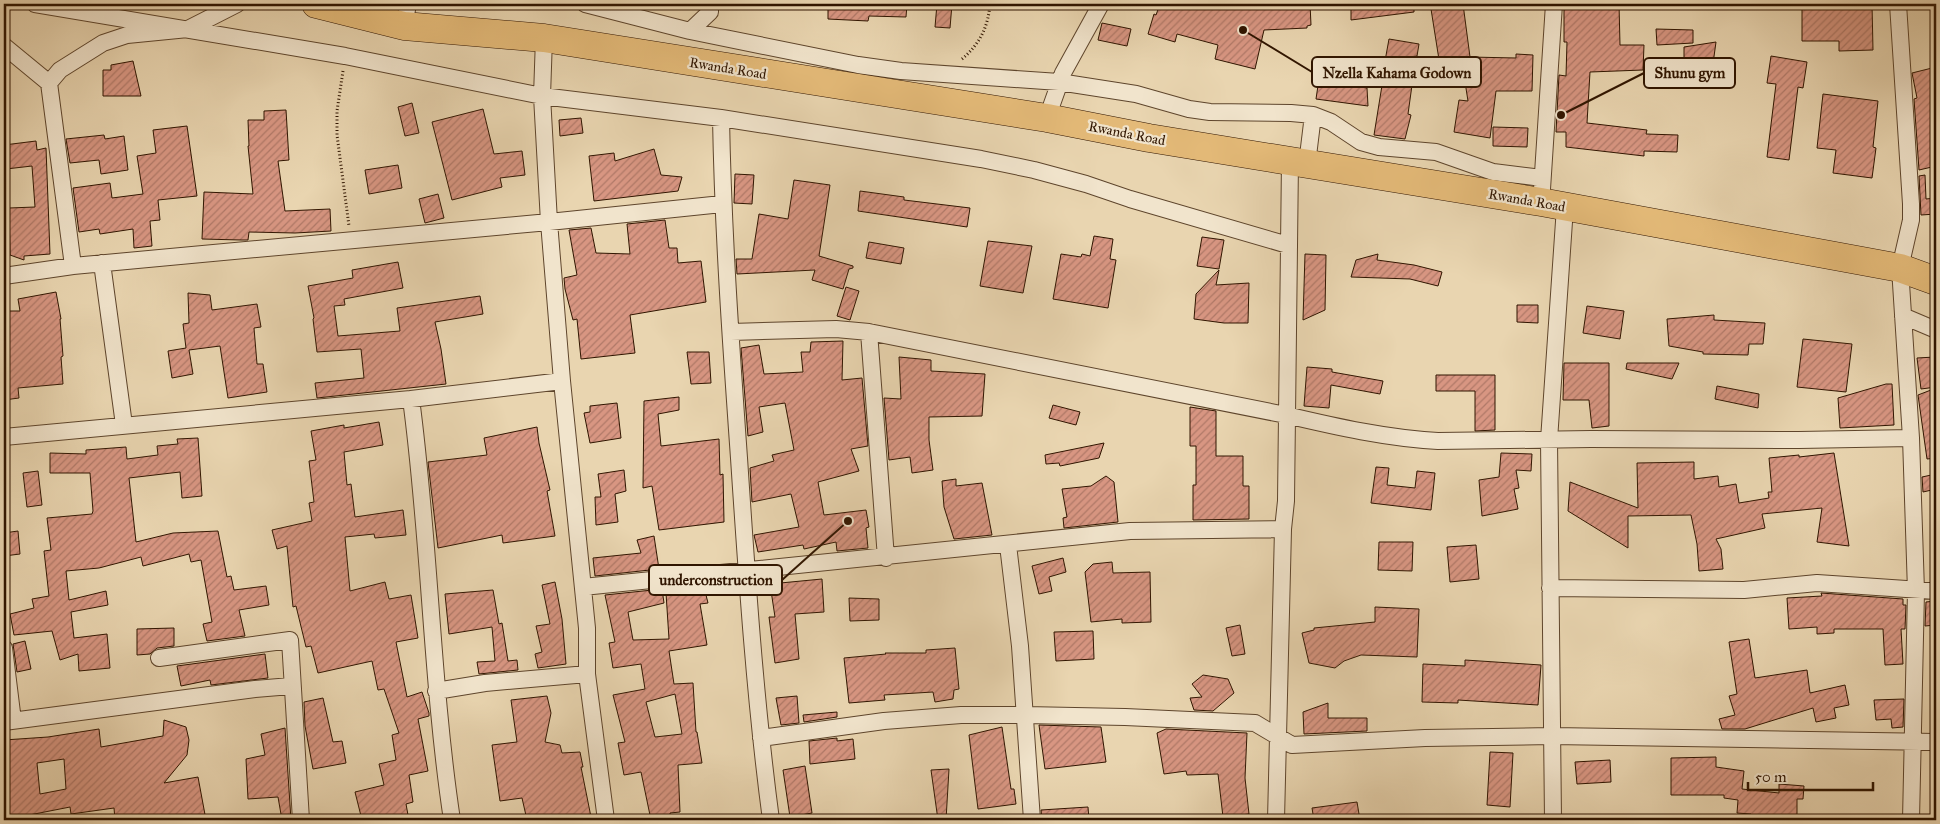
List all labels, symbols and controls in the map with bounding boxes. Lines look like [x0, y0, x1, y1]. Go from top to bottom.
street label: Rwanda Road [688, 54, 768, 83]
callout: Nzella Kahama Godown [1312, 57, 1481, 87]
callout: Shunu gym [1644, 58, 1735, 88]
text: Nzella Kahama Godown [1323, 64, 1472, 82]
text: Shunu gym [1655, 64, 1726, 83]
street label: Rwanda Road [1087, 118, 1167, 149]
street label: Rwanda Road [1487, 185, 1567, 216]
callout: underconstruction [649, 565, 782, 595]
text: underconstruction [658, 571, 774, 589]
scale bar [1748, 759, 1872, 791]
text: 50 m [1755, 768, 1787, 786]

